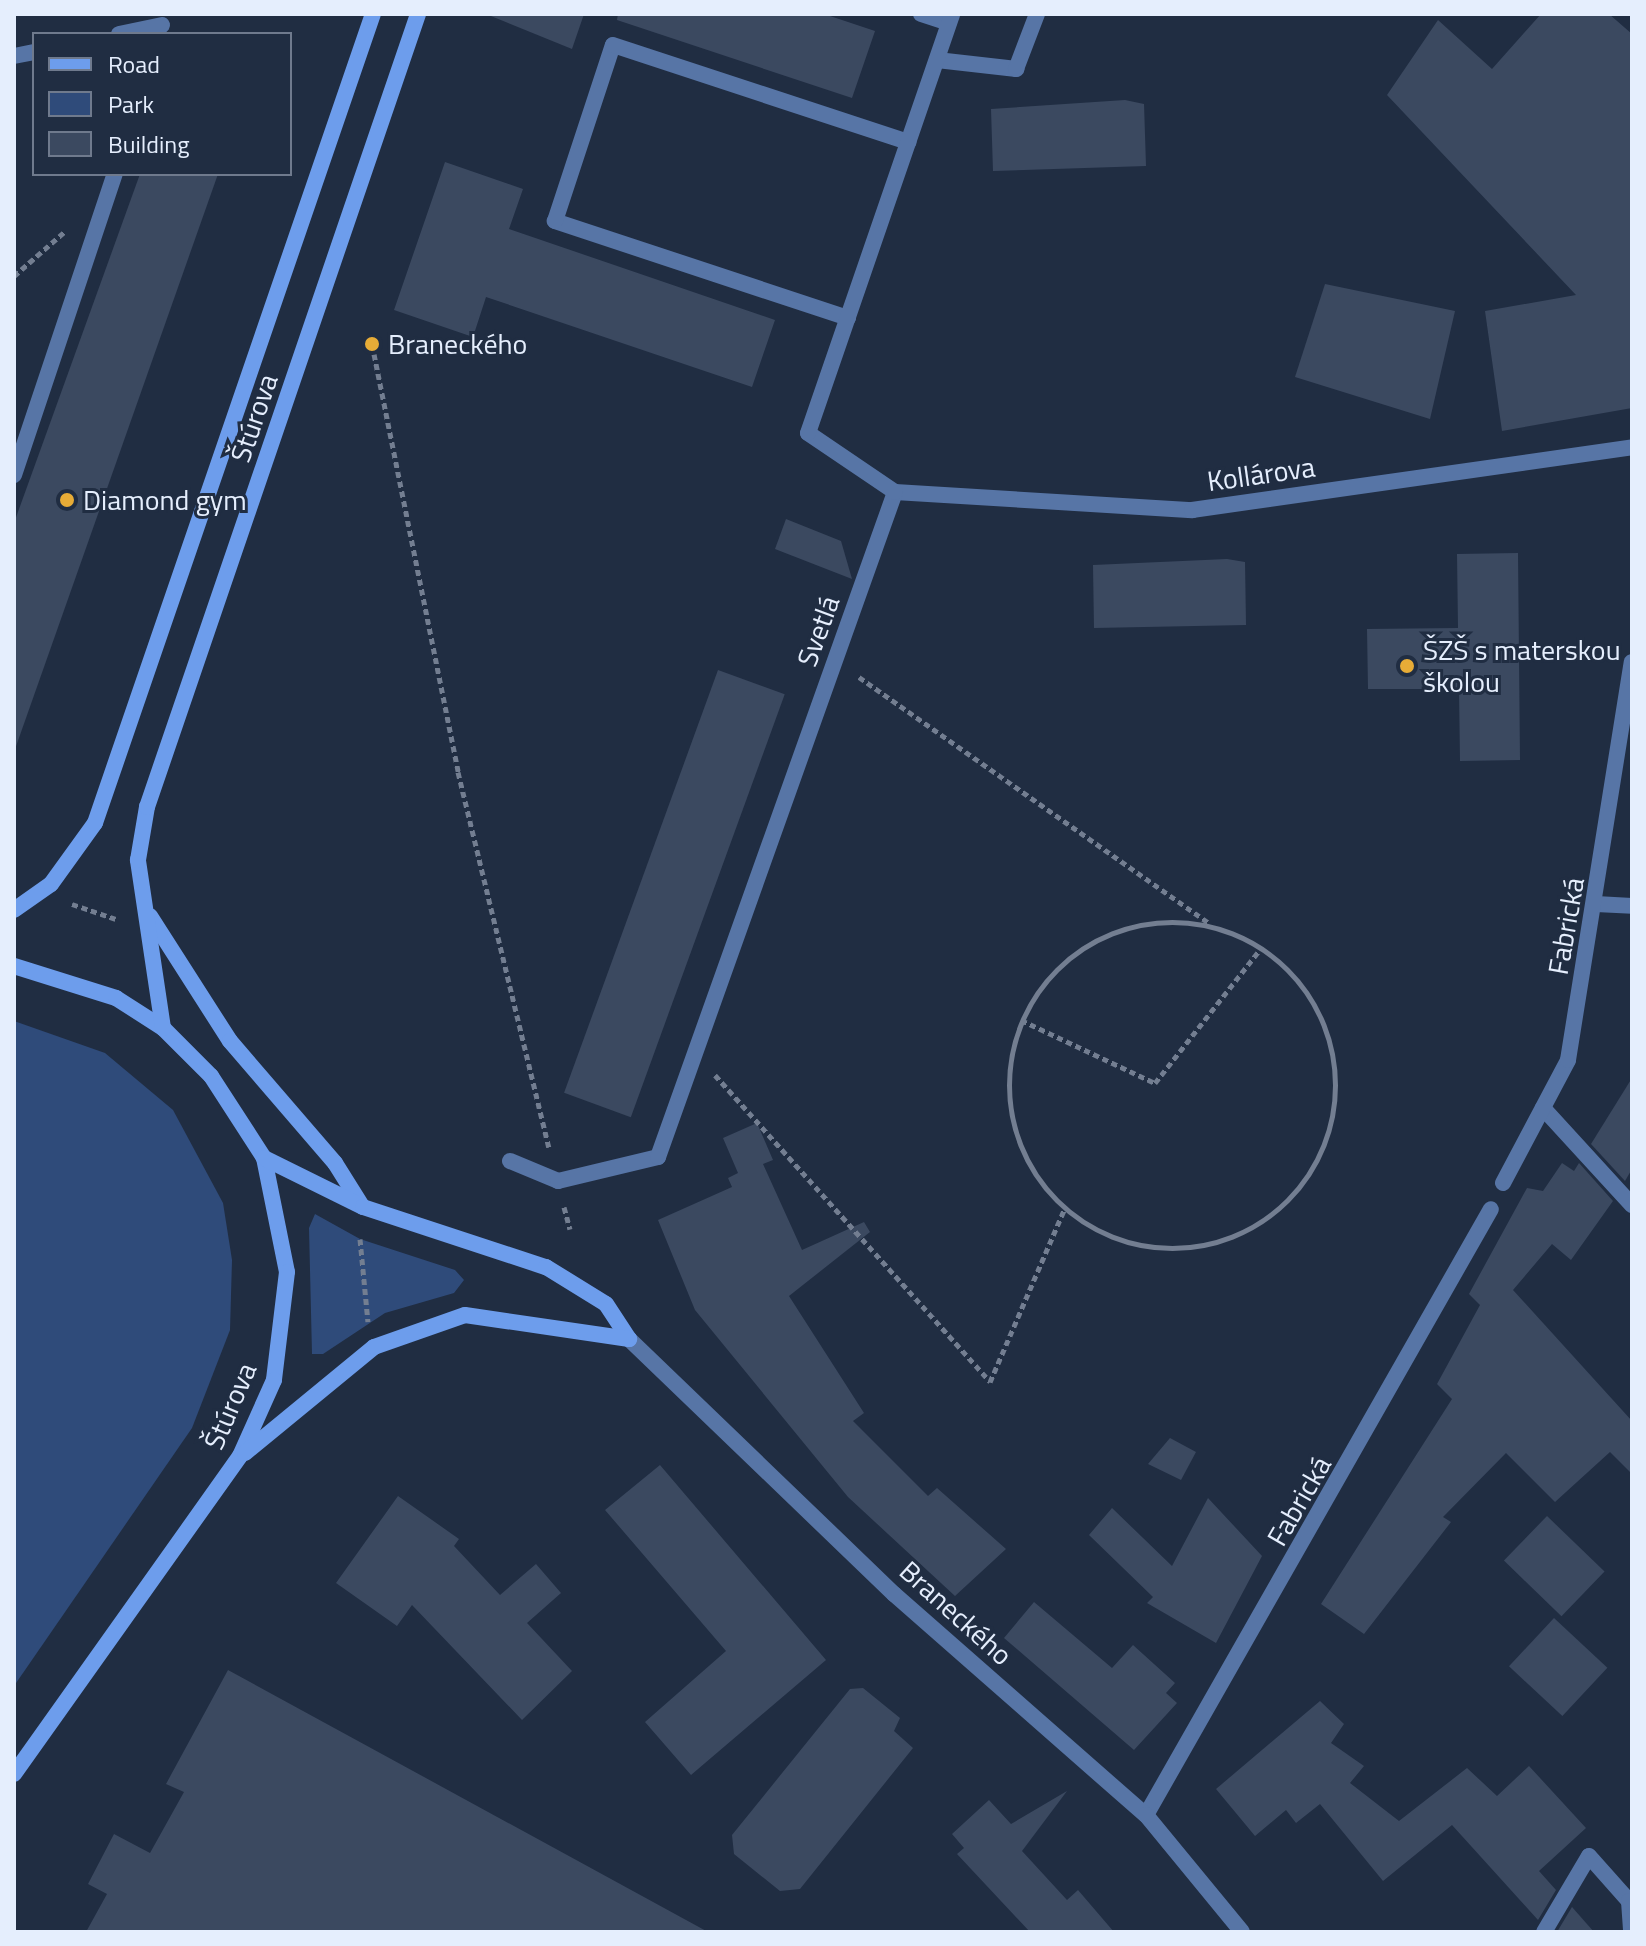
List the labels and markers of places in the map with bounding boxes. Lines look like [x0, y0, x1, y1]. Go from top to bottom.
place label: Braneckého [388, 327, 527, 361]
marker: Braneckého [363, 335, 381, 353]
place label: Diamond gym [83, 483, 247, 517]
marker: Diamond gym [58, 491, 76, 509]
place label: ŠZŠ s materskou školou [1423, 633, 1621, 699]
marker: ŠZŠ s materskou školou [1398, 657, 1416, 675]

